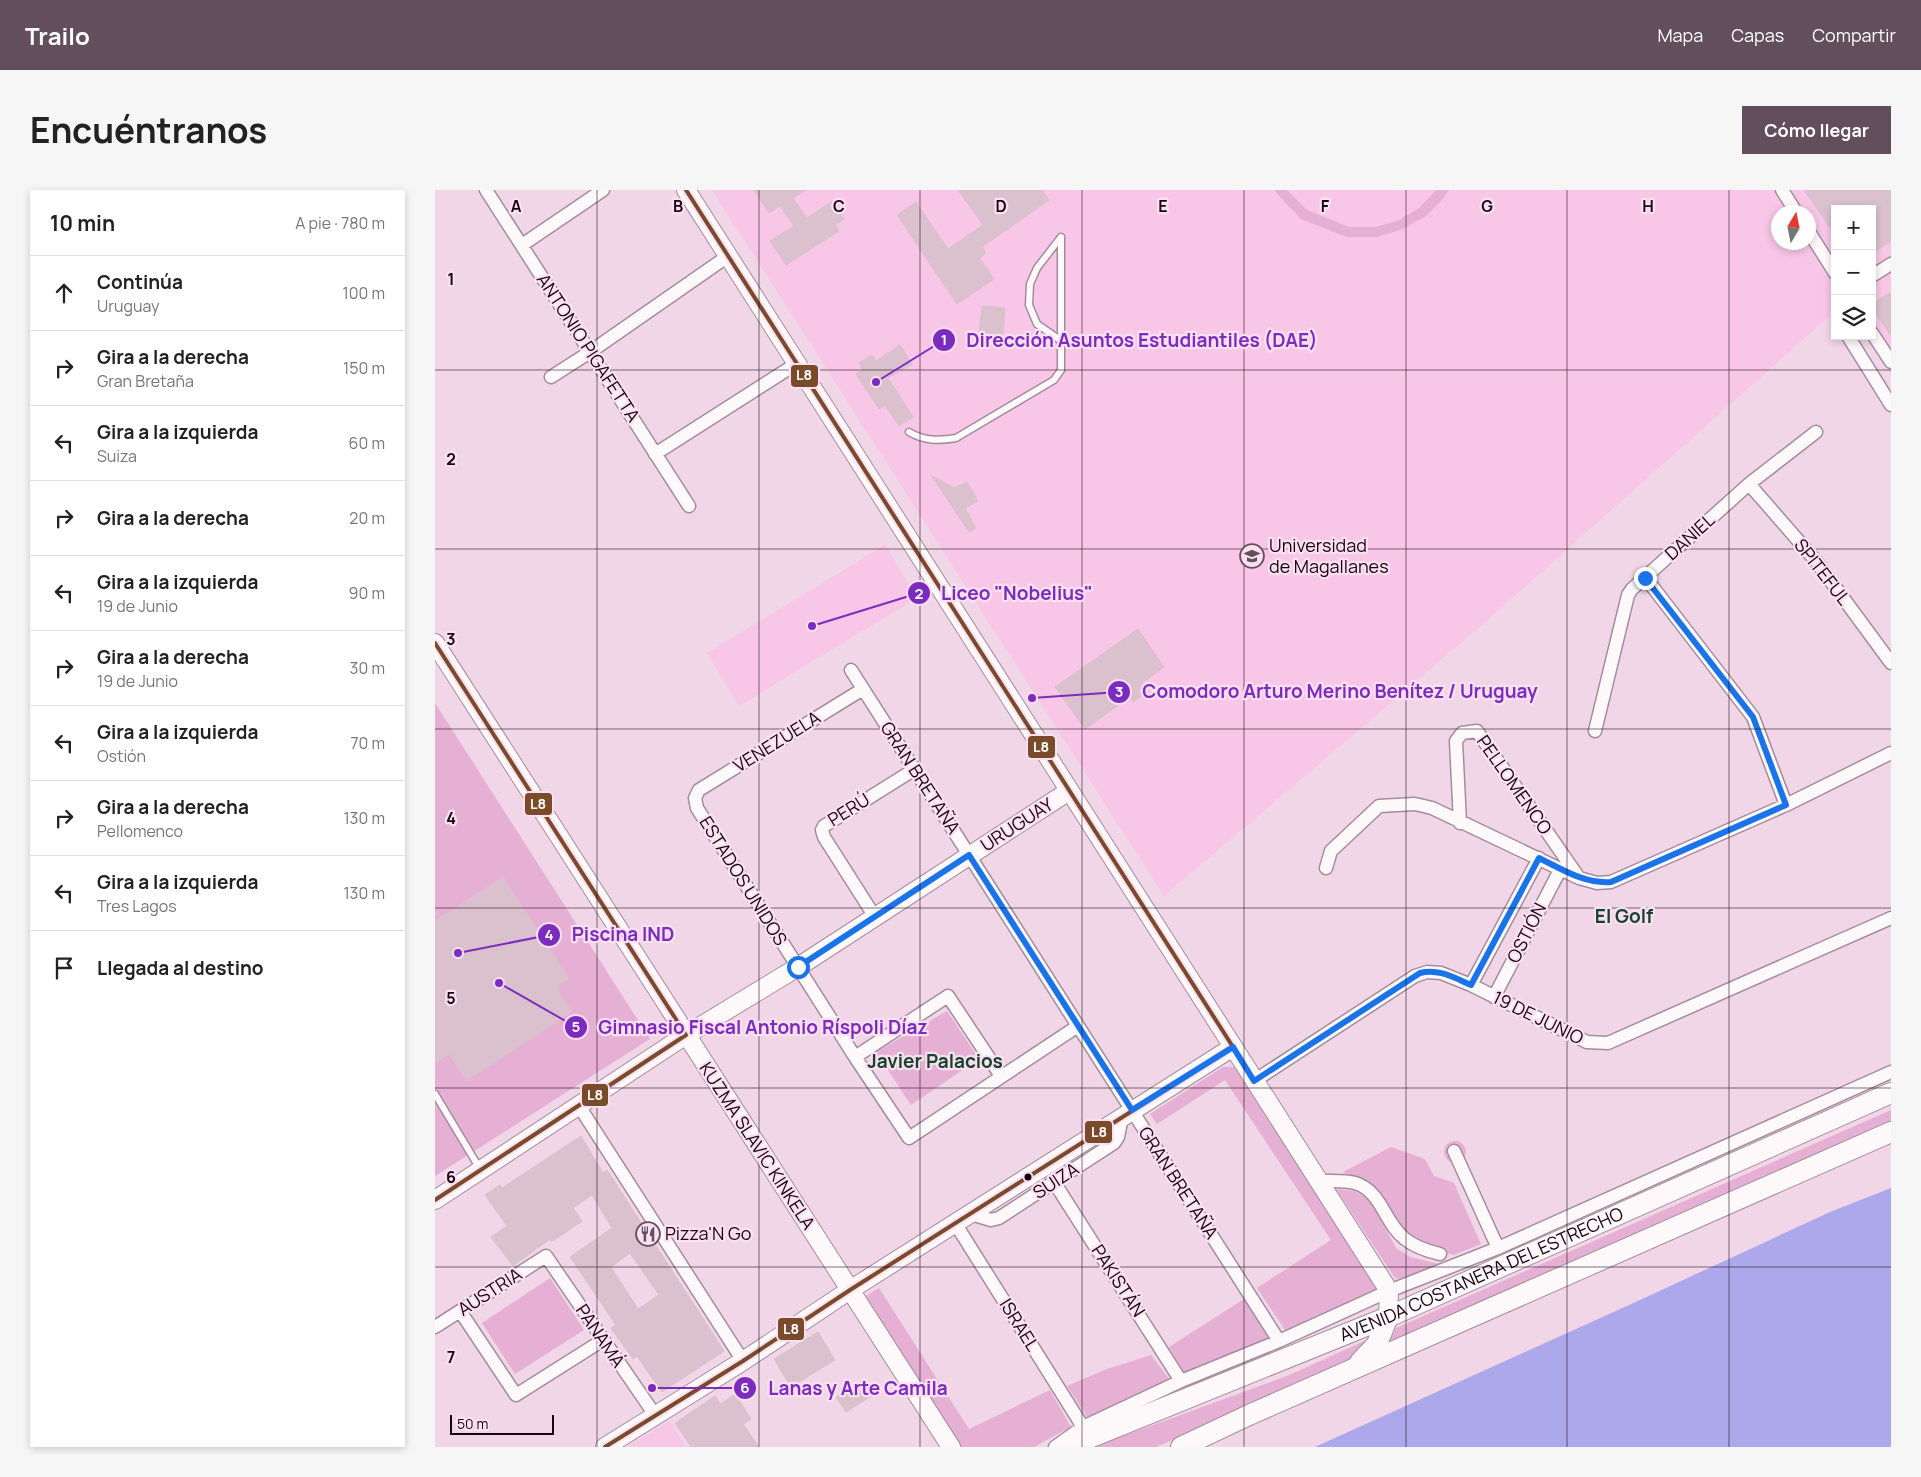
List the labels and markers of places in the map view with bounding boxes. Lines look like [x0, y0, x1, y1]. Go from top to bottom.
callout: Dirección Asuntos Estudiantiles (DAE) [931, 323, 1328, 357]
place label: Universidad de Magallanes [1269, 533, 1389, 578]
school or university icon: Universidad de Magallanes [1239, 543, 1265, 569]
callout: Liceo "Nobelius" [906, 576, 1103, 610]
callout: Comodoro Arturo Merino Benítez / Uruguay [1107, 675, 1547, 709]
callout: Piscina IND [536, 918, 684, 952]
callout: Gimnasio Fiscal Antonio Ríspoli Díaz [563, 1010, 938, 1044]
unlabelled marker [1023, 1172, 1033, 1182]
restaurant icon: Pizza'N Go [635, 1221, 661, 1247]
place label: Pizza'N Go [665, 1221, 751, 1245]
callout: Lanas y Arte Camila [733, 1371, 957, 1405]

